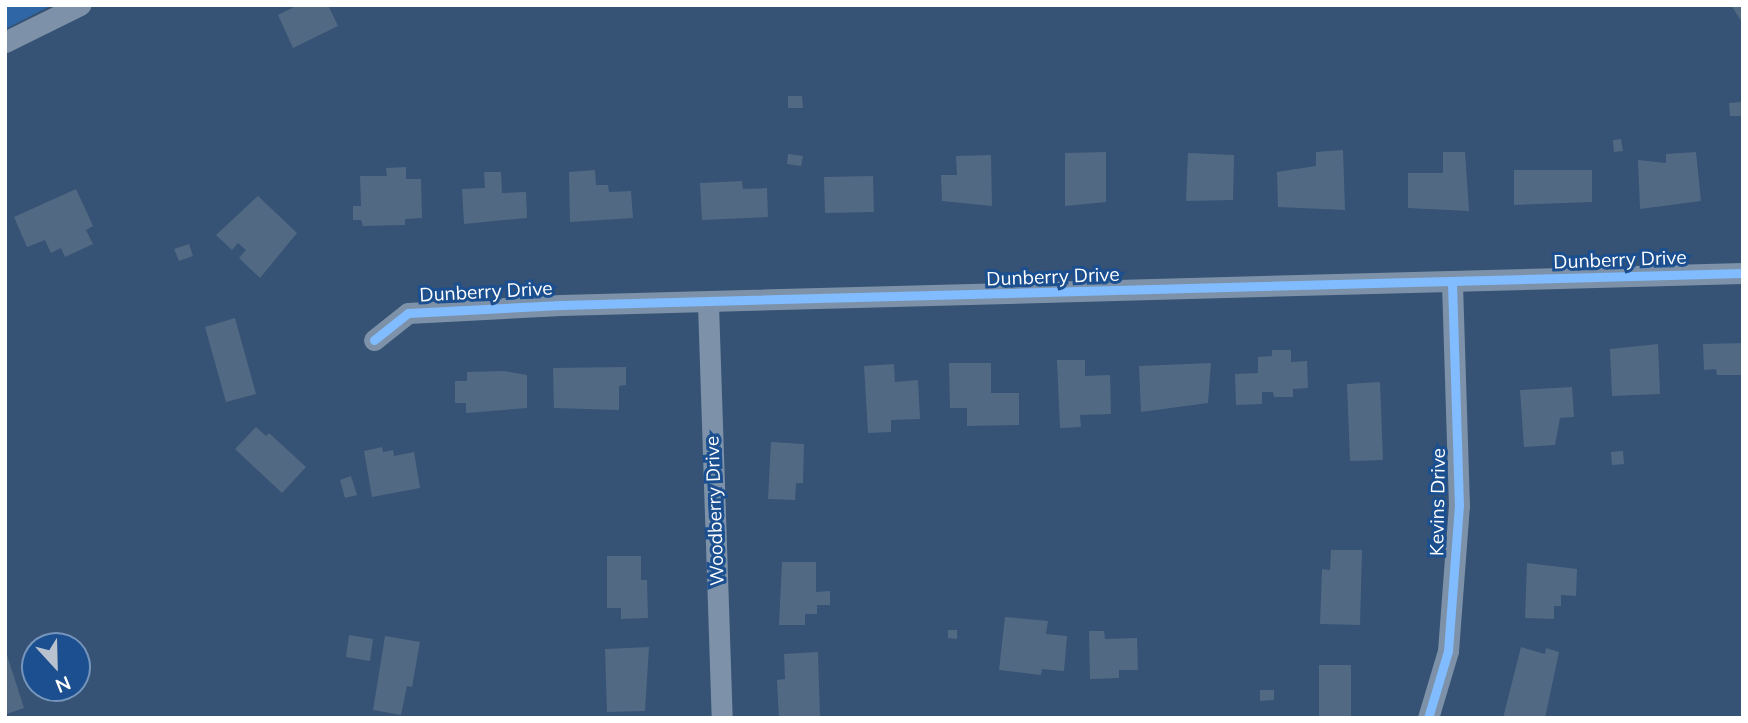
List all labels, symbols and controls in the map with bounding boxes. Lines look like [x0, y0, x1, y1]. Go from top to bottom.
street label: Dunberry Drive [1553, 246, 1687, 274]
street label: Dunberry Drive [986, 263, 1120, 291]
street label: Dunberry Drive [419, 277, 553, 307]
street label: Woodberry Drive [701, 436, 729, 586]
street label: Kevins Drive [1426, 448, 1450, 556]
north arrow [21, 632, 91, 702]
text: N [52, 671, 74, 698]

